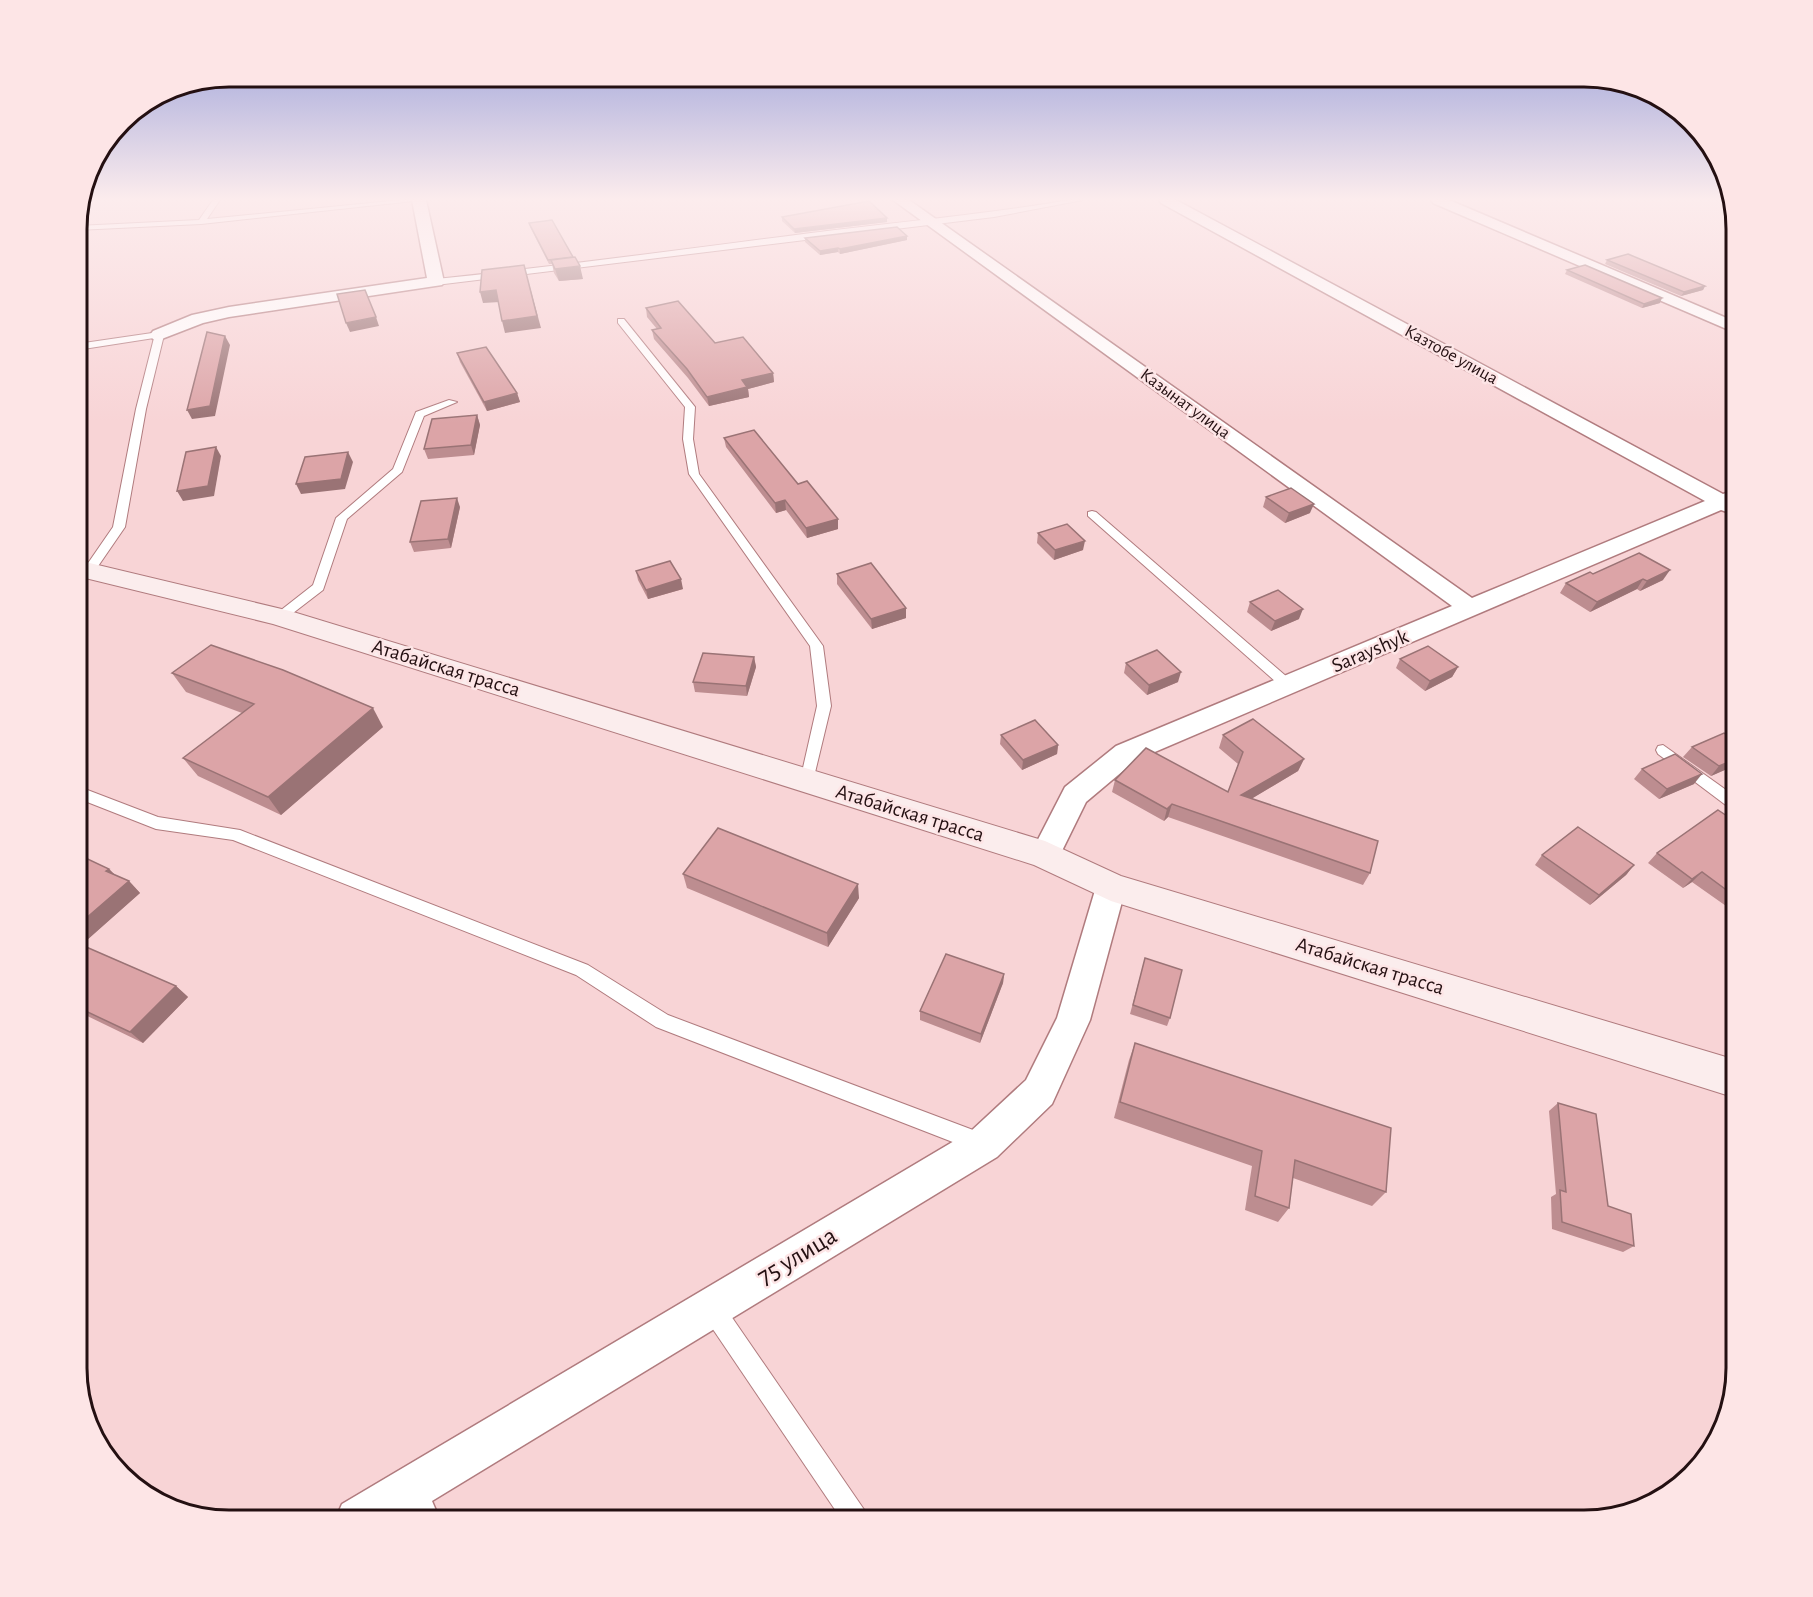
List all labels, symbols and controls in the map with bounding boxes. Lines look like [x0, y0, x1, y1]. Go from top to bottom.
street label: Казтобе улица [1401, 321, 1501, 388]
street label: Казынат улица [1137, 365, 1233, 443]
street label: Sarayshyk [1329, 625, 1412, 676]
street label: Атабайская трасса [369, 635, 523, 701]
street label: Атабайская трасса [833, 780, 987, 846]
street label: Атабайская трасса [1293, 933, 1447, 999]
street label: 75 улица [753, 1222, 841, 1290]

